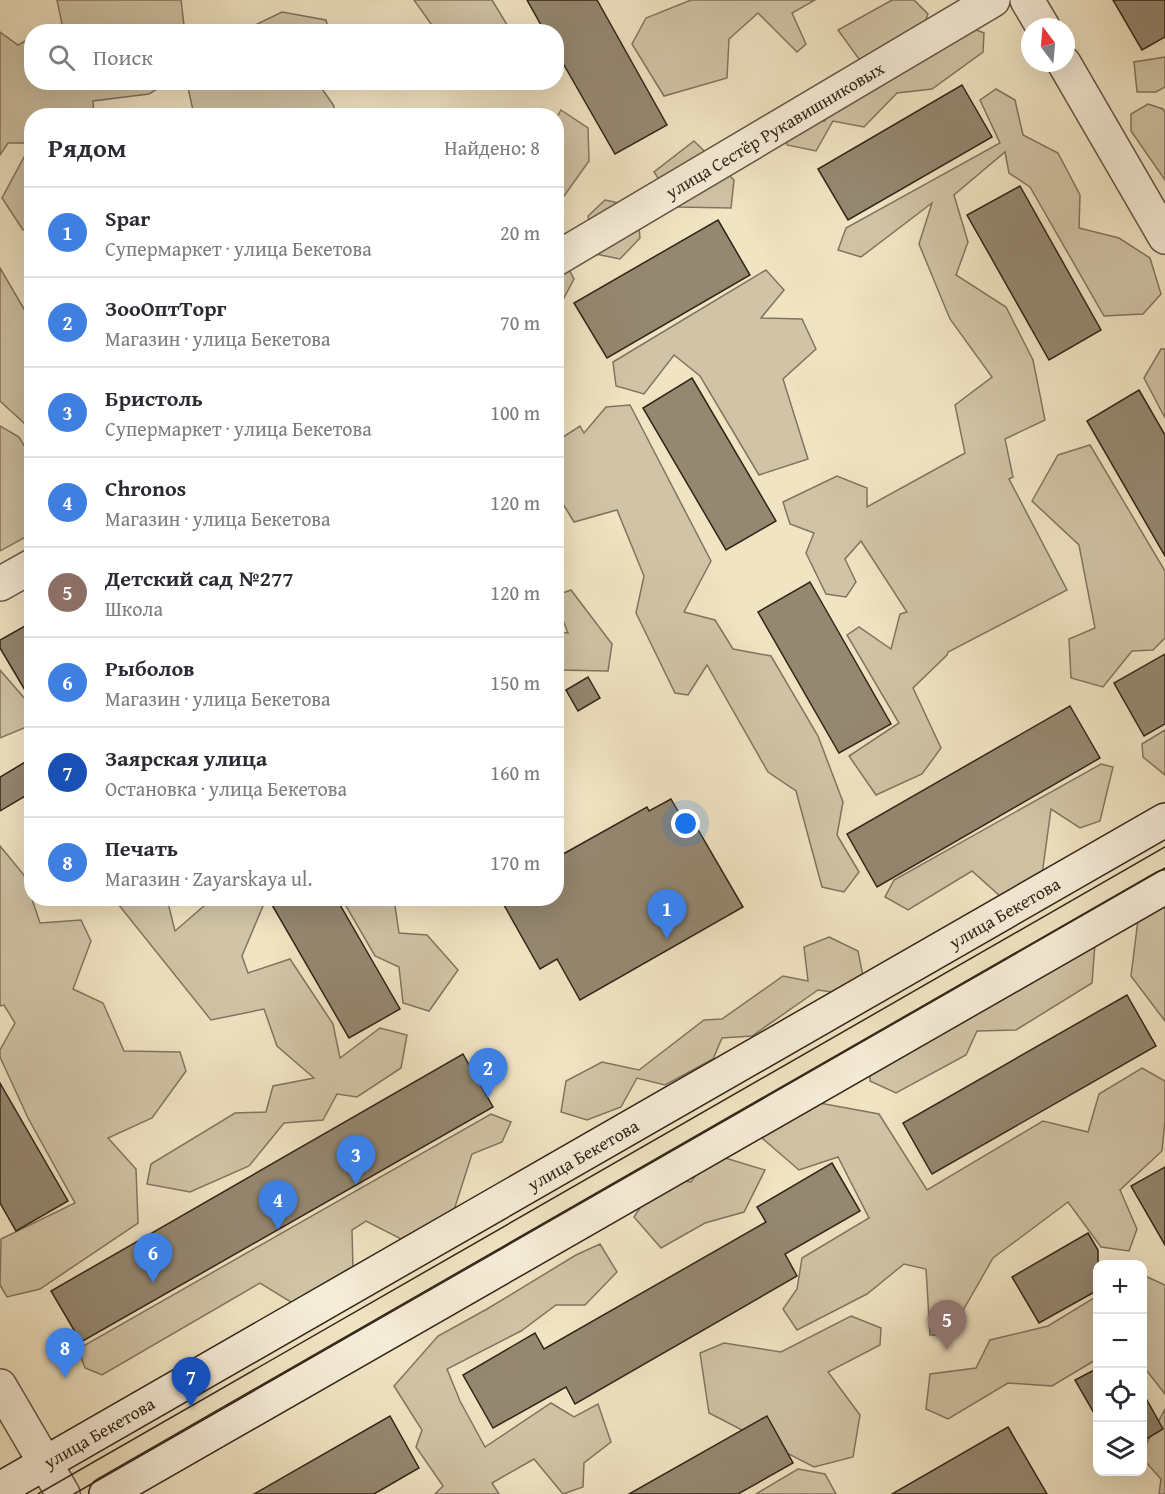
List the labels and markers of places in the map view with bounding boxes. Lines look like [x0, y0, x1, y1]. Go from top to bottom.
pin: 1 [648, 890, 686, 939]
pin: 2 [468, 1048, 508, 1098]
pin: 3 [336, 1136, 376, 1185]
pin: 4 [258, 1180, 298, 1230]
pin: 6 [134, 1234, 172, 1283]
pin: 5 [928, 1300, 966, 1350]
pin: 8 [46, 1328, 84, 1378]
pin: 7 [172, 1358, 210, 1407]

